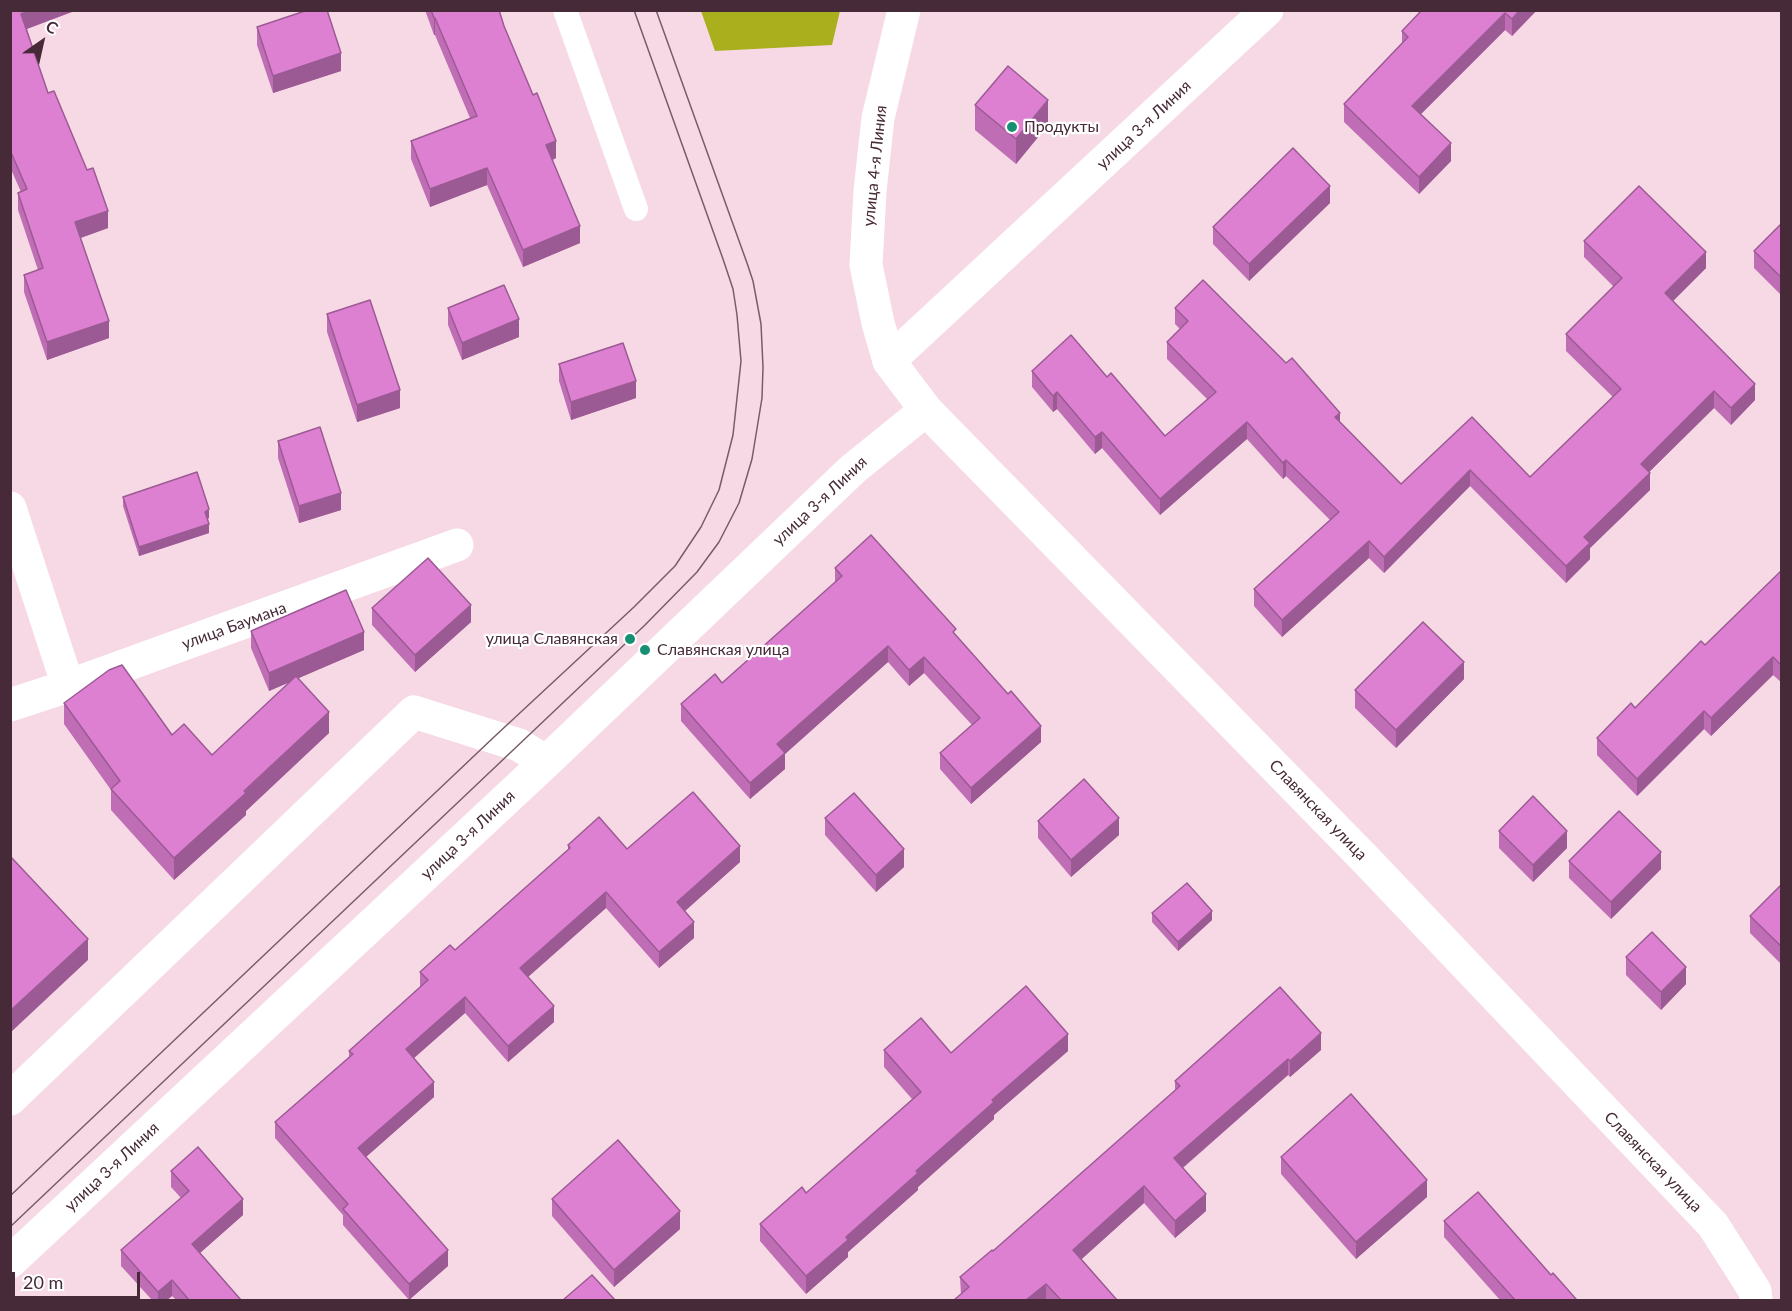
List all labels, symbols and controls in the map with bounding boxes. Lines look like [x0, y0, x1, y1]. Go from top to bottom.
north arrow [12, 12, 72, 72]
text: С [43, 16, 62, 38]
street label: улица 3-я Линия [1093, 76, 1195, 174]
street label: улица 4-я Линия [859, 104, 891, 228]
place label: Продукты [1024, 117, 1099, 137]
marker: Продукты [1005, 120, 1019, 134]
street label: улица 3-я Линия [769, 452, 871, 550]
street label: улица Баумана [179, 598, 289, 654]
place label: улица Славянская [486, 629, 618, 649]
marker: улица Славянская [623, 632, 637, 646]
place label: Славянская улица [657, 640, 789, 660]
marker: Славянская улица [638, 643, 652, 657]
street label: Славянская улица [1265, 756, 1371, 864]
street label: улица 3-я Линия [417, 786, 519, 884]
street label: Славянская улица [1600, 1108, 1706, 1216]
street label: улица 3-я Линия [61, 1118, 163, 1216]
scale bar [15, 1260, 142, 1298]
text: 20 m [23, 1271, 63, 1293]

